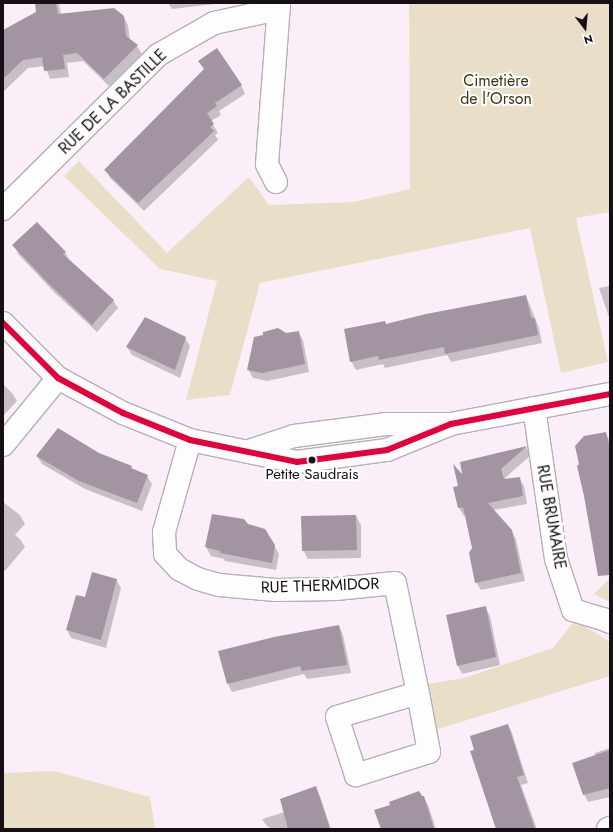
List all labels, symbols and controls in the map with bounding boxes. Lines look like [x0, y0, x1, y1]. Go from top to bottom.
north arrow [565, 8, 605, 48]
text: N [582, 31, 595, 48]
street label: RUE DE LA BASTILLE [55, 46, 171, 158]
park label: Cimetière de l'Orson [460, 71, 532, 109]
marker: Petite Saudrais [307, 455, 317, 465]
street label: RUE BRUMAIRE [532, 463, 570, 571]
place label: Petite Saudrais [266, 466, 358, 484]
street label: RUE THERMIDOR [260, 574, 380, 598]

